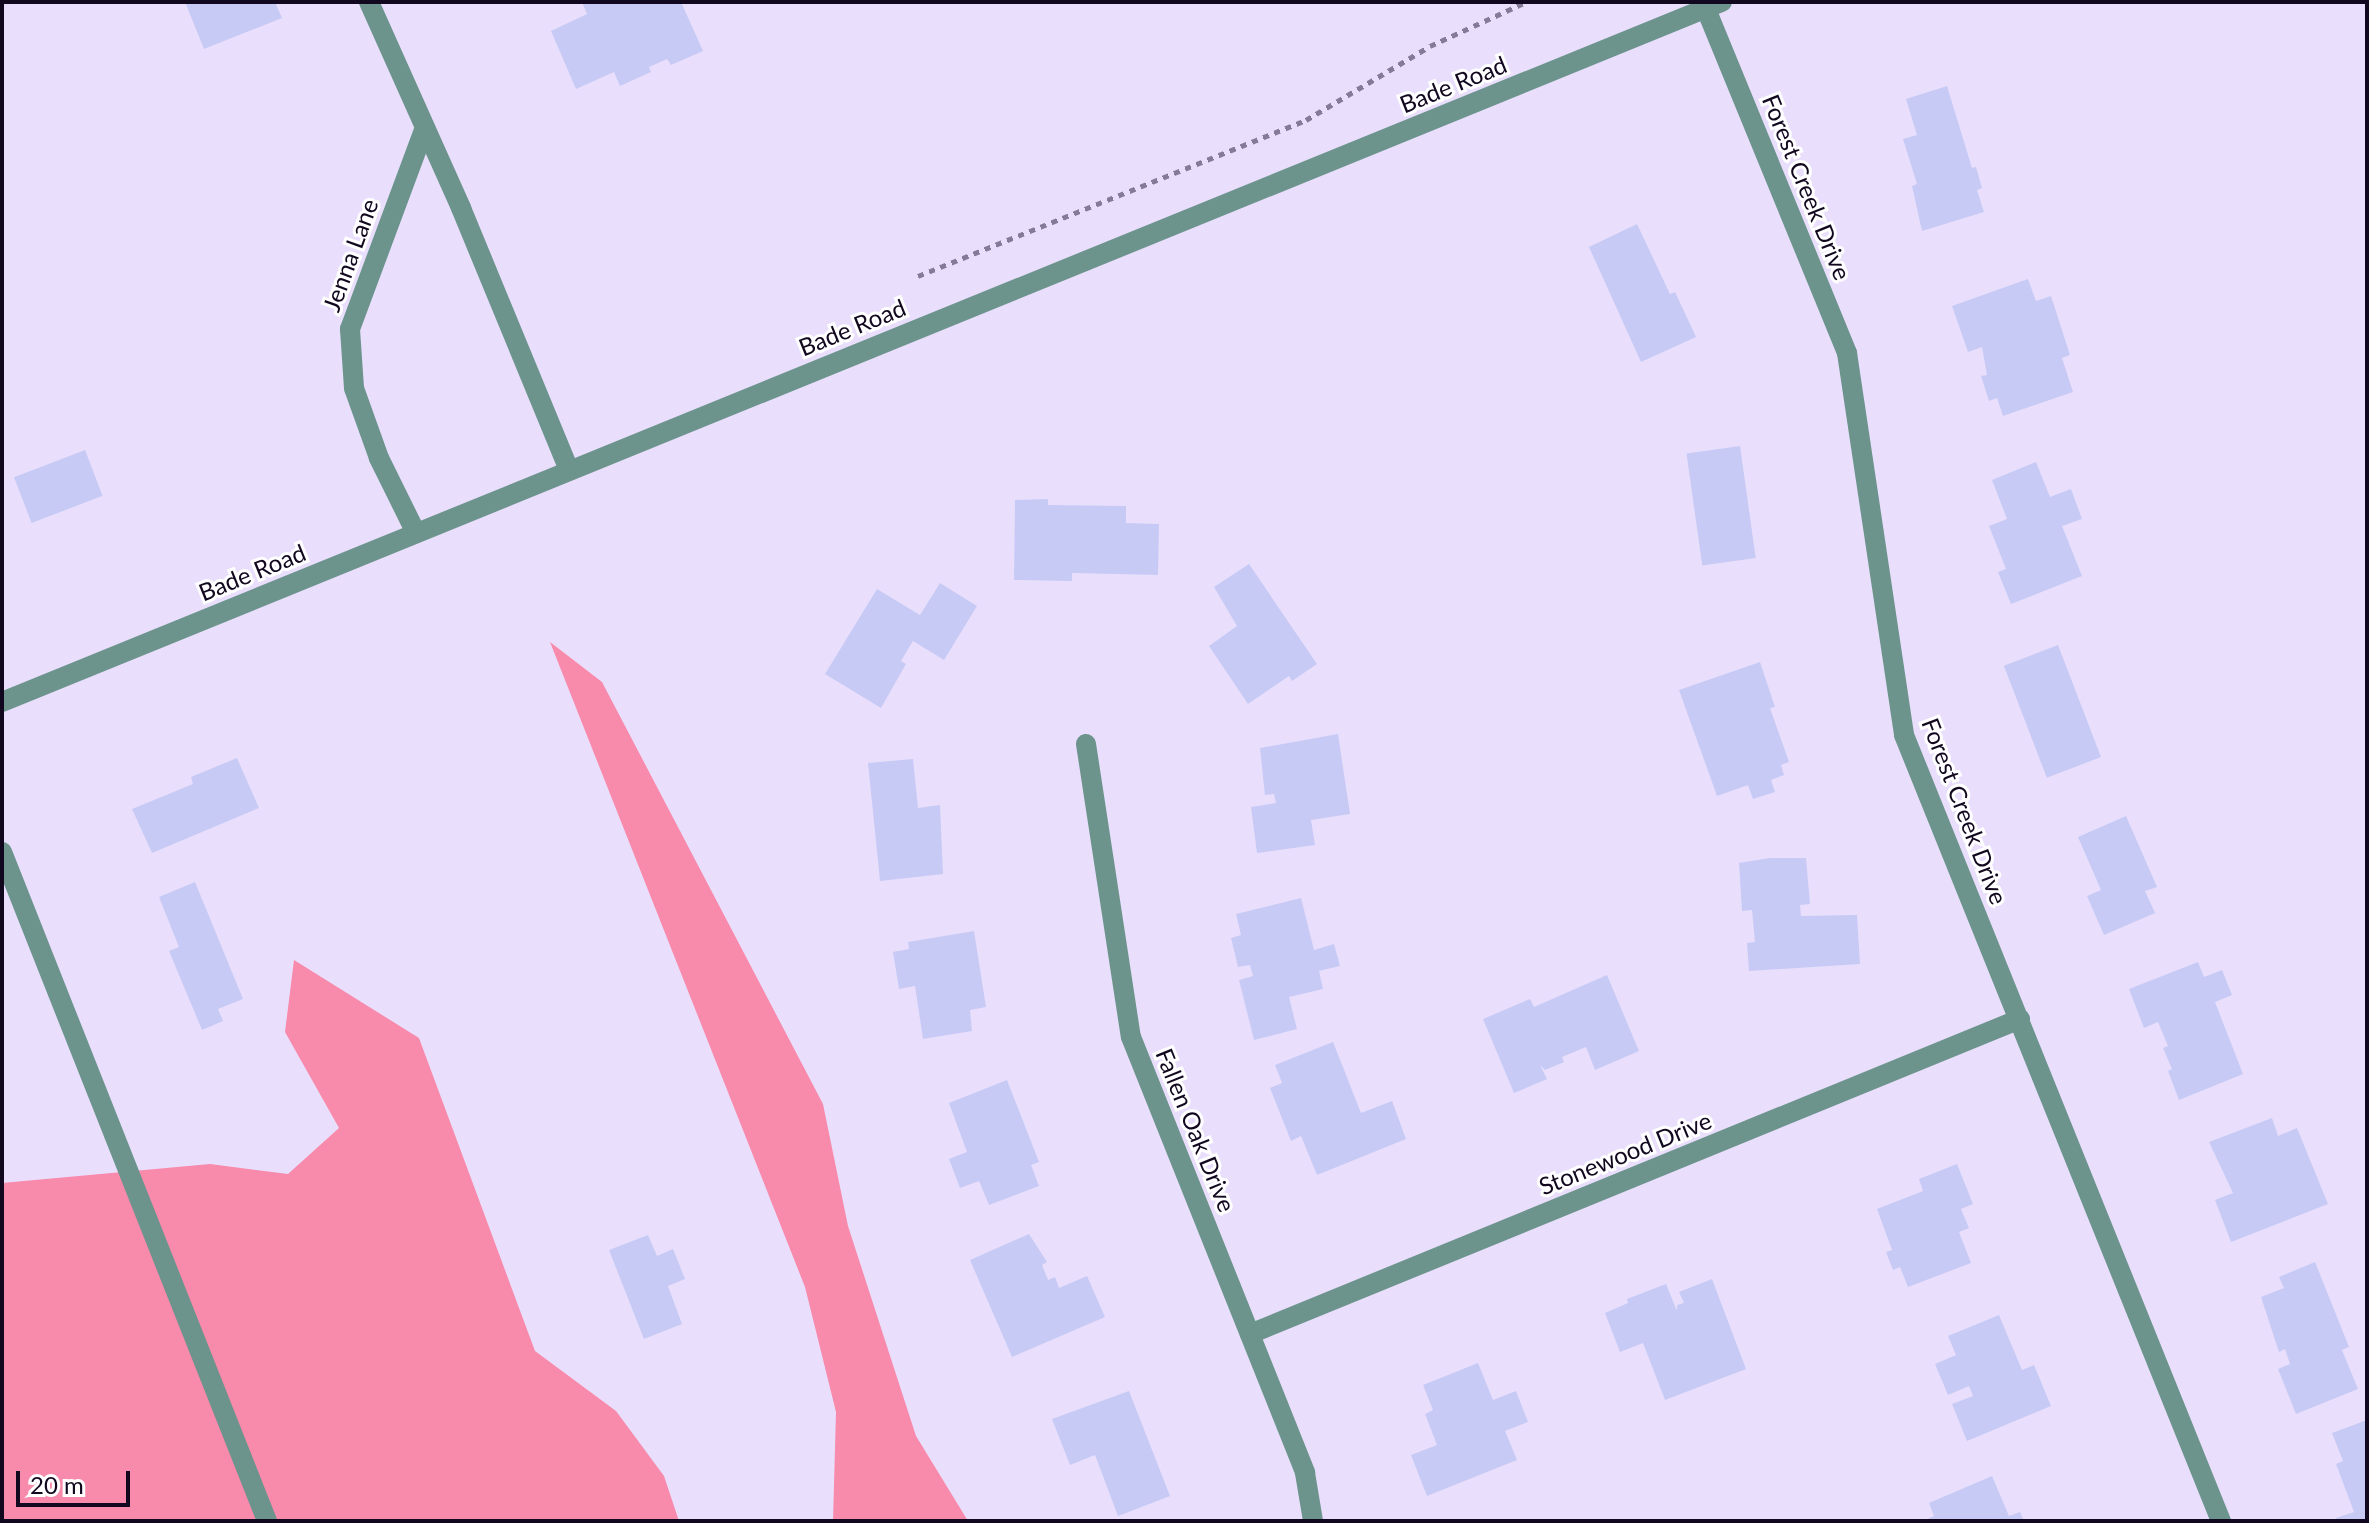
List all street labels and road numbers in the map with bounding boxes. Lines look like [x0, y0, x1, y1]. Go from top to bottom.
street label: Bade Road [1395, 50, 1511, 118]
street label: Forest Creek Drive [1757, 90, 1857, 284]
street label: Jenna Lane [316, 195, 384, 315]
street label: Bade Road [794, 293, 910, 361]
street label: Bade Road [194, 538, 310, 606]
street label: Forest Creek Drive [1916, 714, 2014, 908]
street label: Fallen Oak Drive [1150, 1044, 1242, 1216]
street label: Stonewood Drive [1535, 1105, 1715, 1201]

